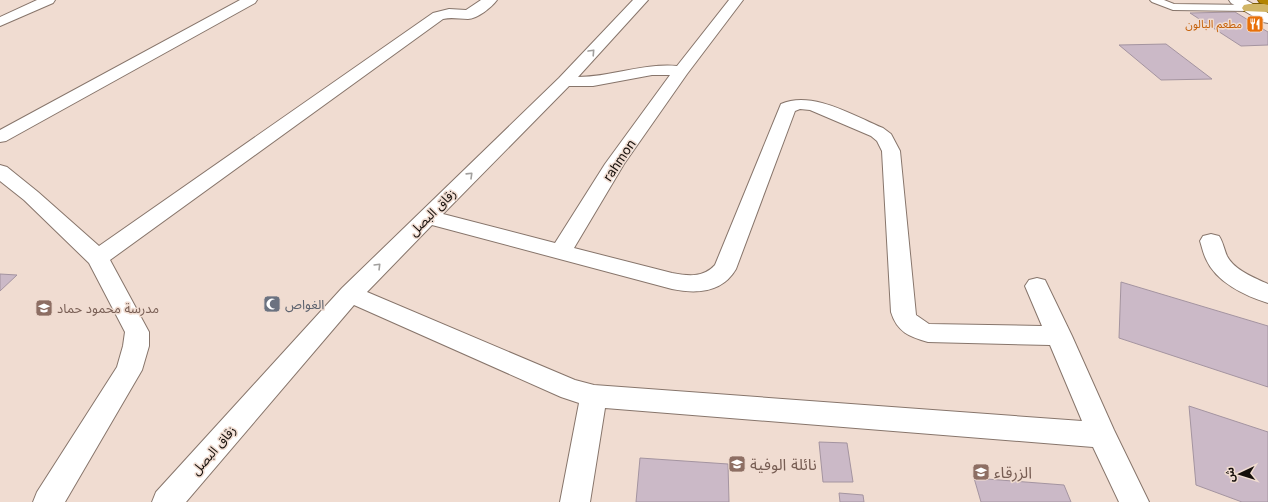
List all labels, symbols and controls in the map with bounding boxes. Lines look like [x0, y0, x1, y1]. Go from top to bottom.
restaurant icon: مطعم البالون [1245, 14, 1265, 34]
place label: مطعم البالون [1185, 17, 1242, 33]
one-way arrow [587, 49, 595, 57]
street label: rahmon [599, 136, 639, 184]
one-way arrow [465, 172, 473, 180]
street label: زقاق البصل [405, 185, 460, 240]
one-way arrow [373, 263, 381, 271]
mosque icon: الغواص [262, 294, 282, 314]
place label: الغواص [285, 296, 324, 313]
school or university icon: مدرسة محمود حماد [34, 298, 54, 318]
place label: مدرسة محمود حماد [57, 300, 159, 316]
street label: زقاق البصل [187, 422, 240, 479]
school or university icon: نائلة الوفية [727, 454, 747, 474]
place label: نائلة الوفية [750, 454, 817, 474]
north arrow [1220, 454, 1260, 494]
school or university icon: الزرقاء [971, 462, 991, 482]
place label: الزرقاء [994, 462, 1032, 482]
text: ش [1223, 467, 1238, 483]

